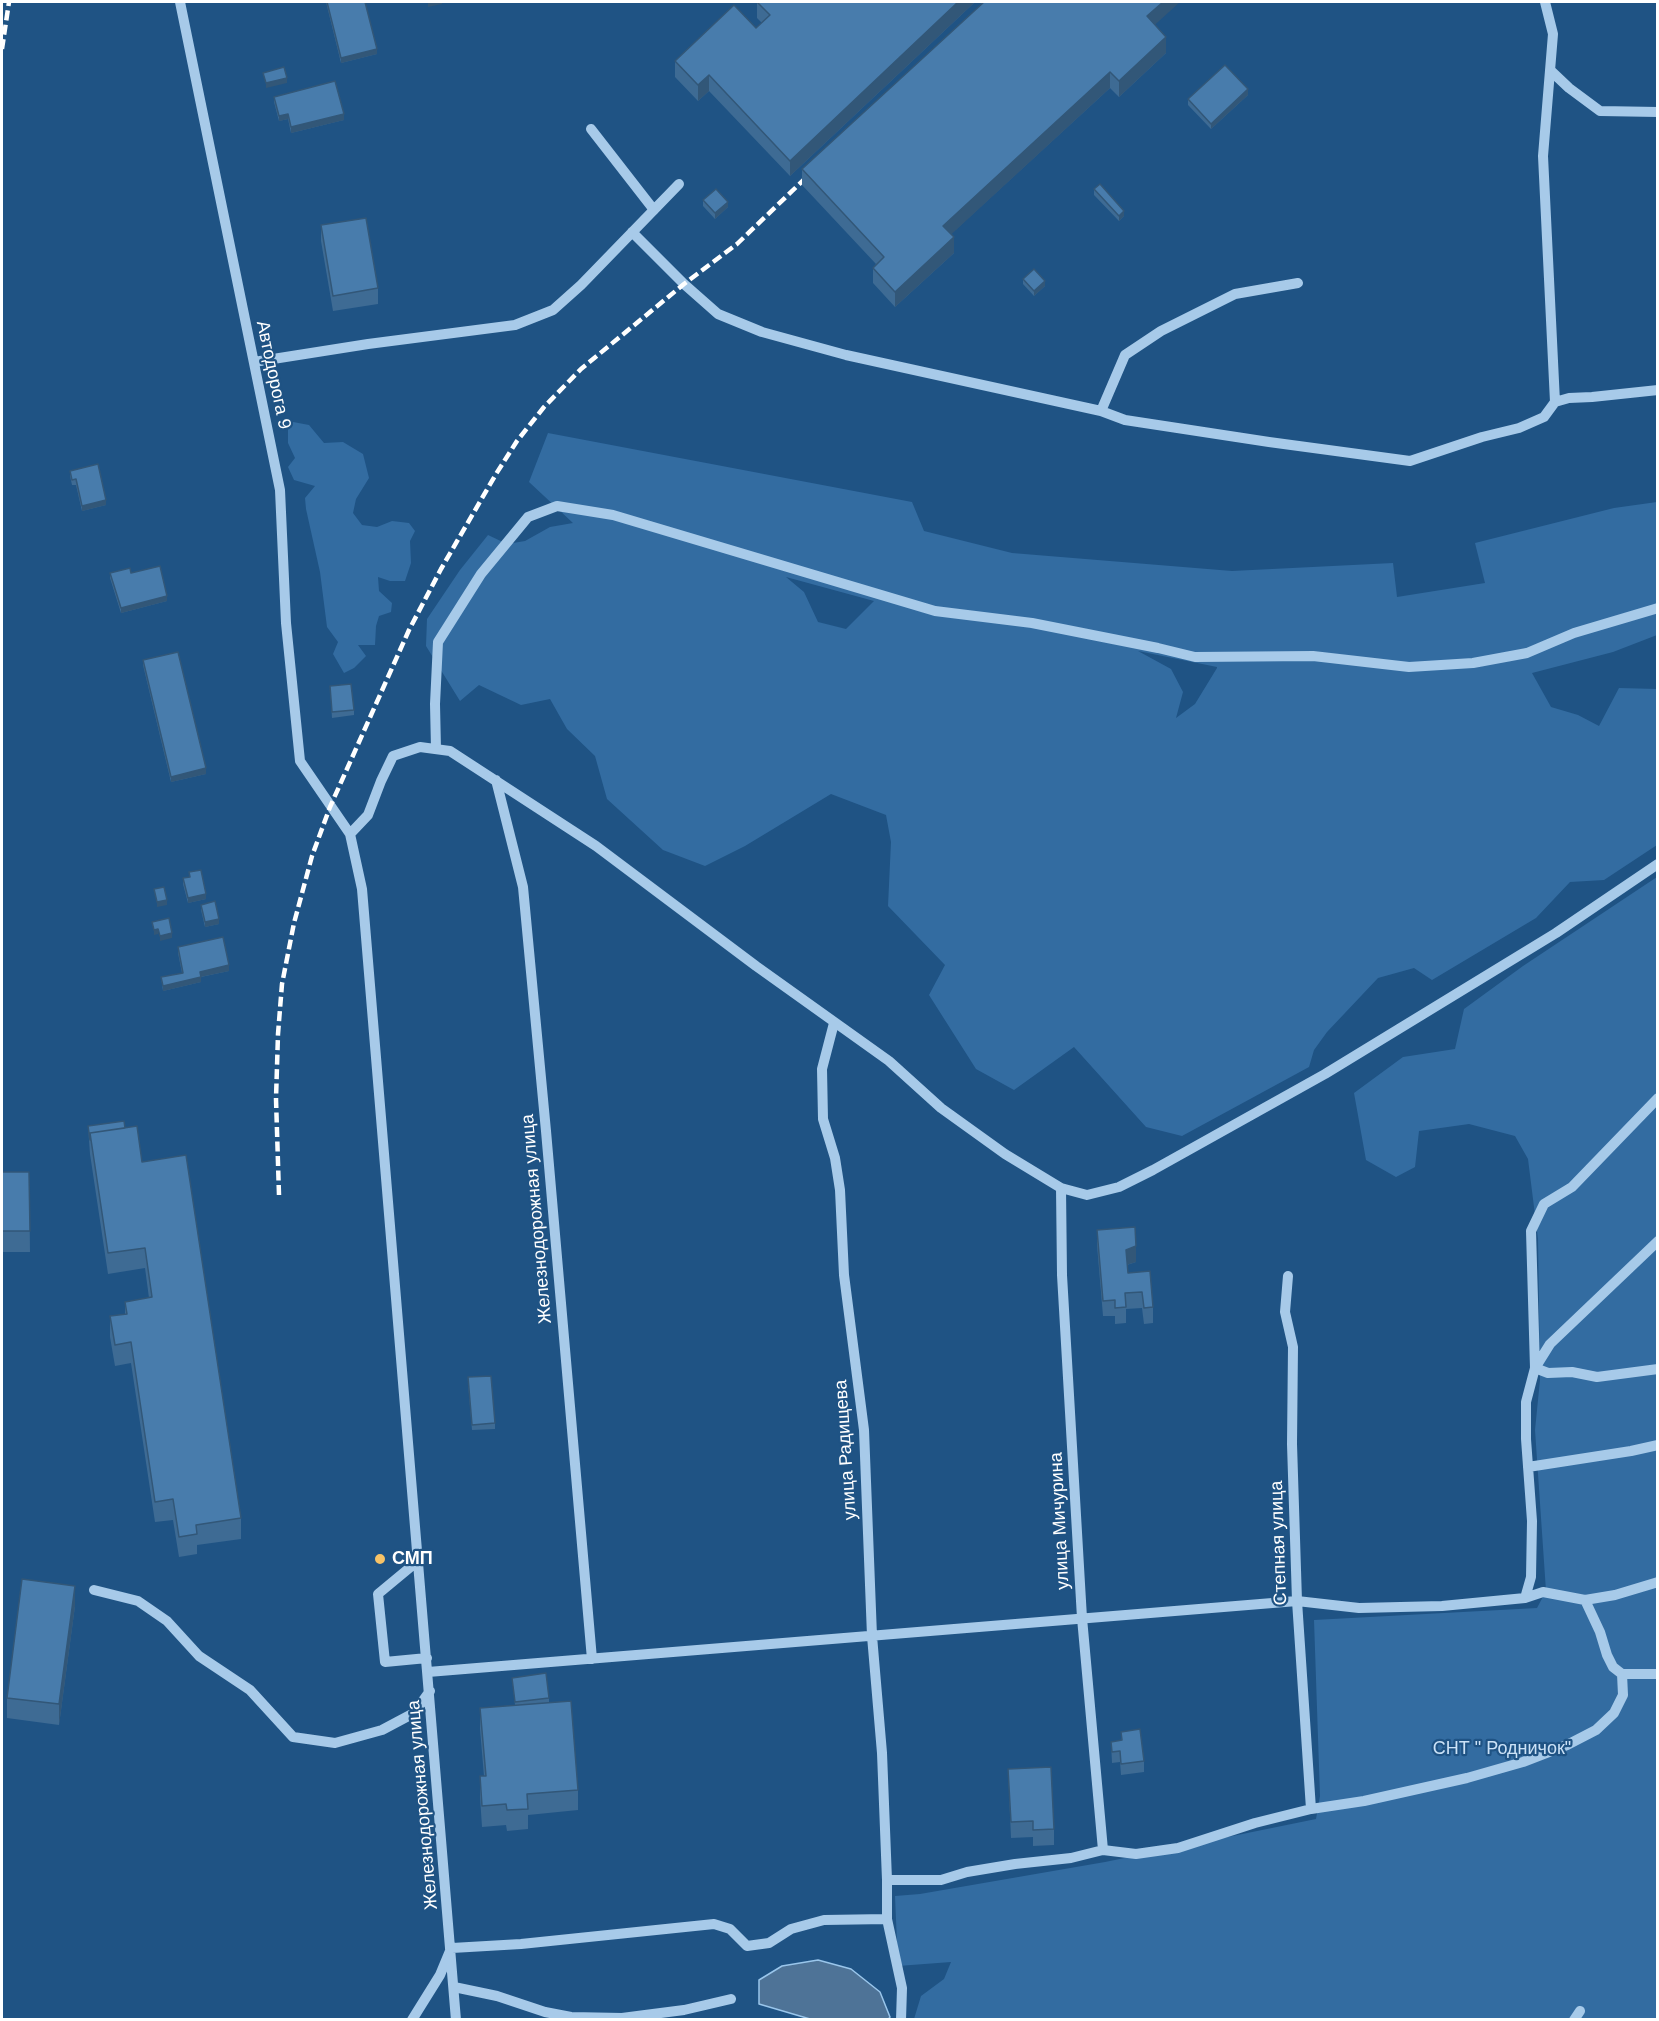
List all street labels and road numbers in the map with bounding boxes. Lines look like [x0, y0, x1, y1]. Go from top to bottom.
street label: Автодорога 9 [251, 319, 295, 431]
street label: Железнодорожная улица [517, 1113, 557, 1325]
street label: улица Радищева [830, 1379, 862, 1521]
street label: улица Мичурина [1046, 1452, 1074, 1590]
street label: Степная улица [1266, 1480, 1292, 1606]
street label: Железнодорожная улица [403, 1699, 443, 1911]

